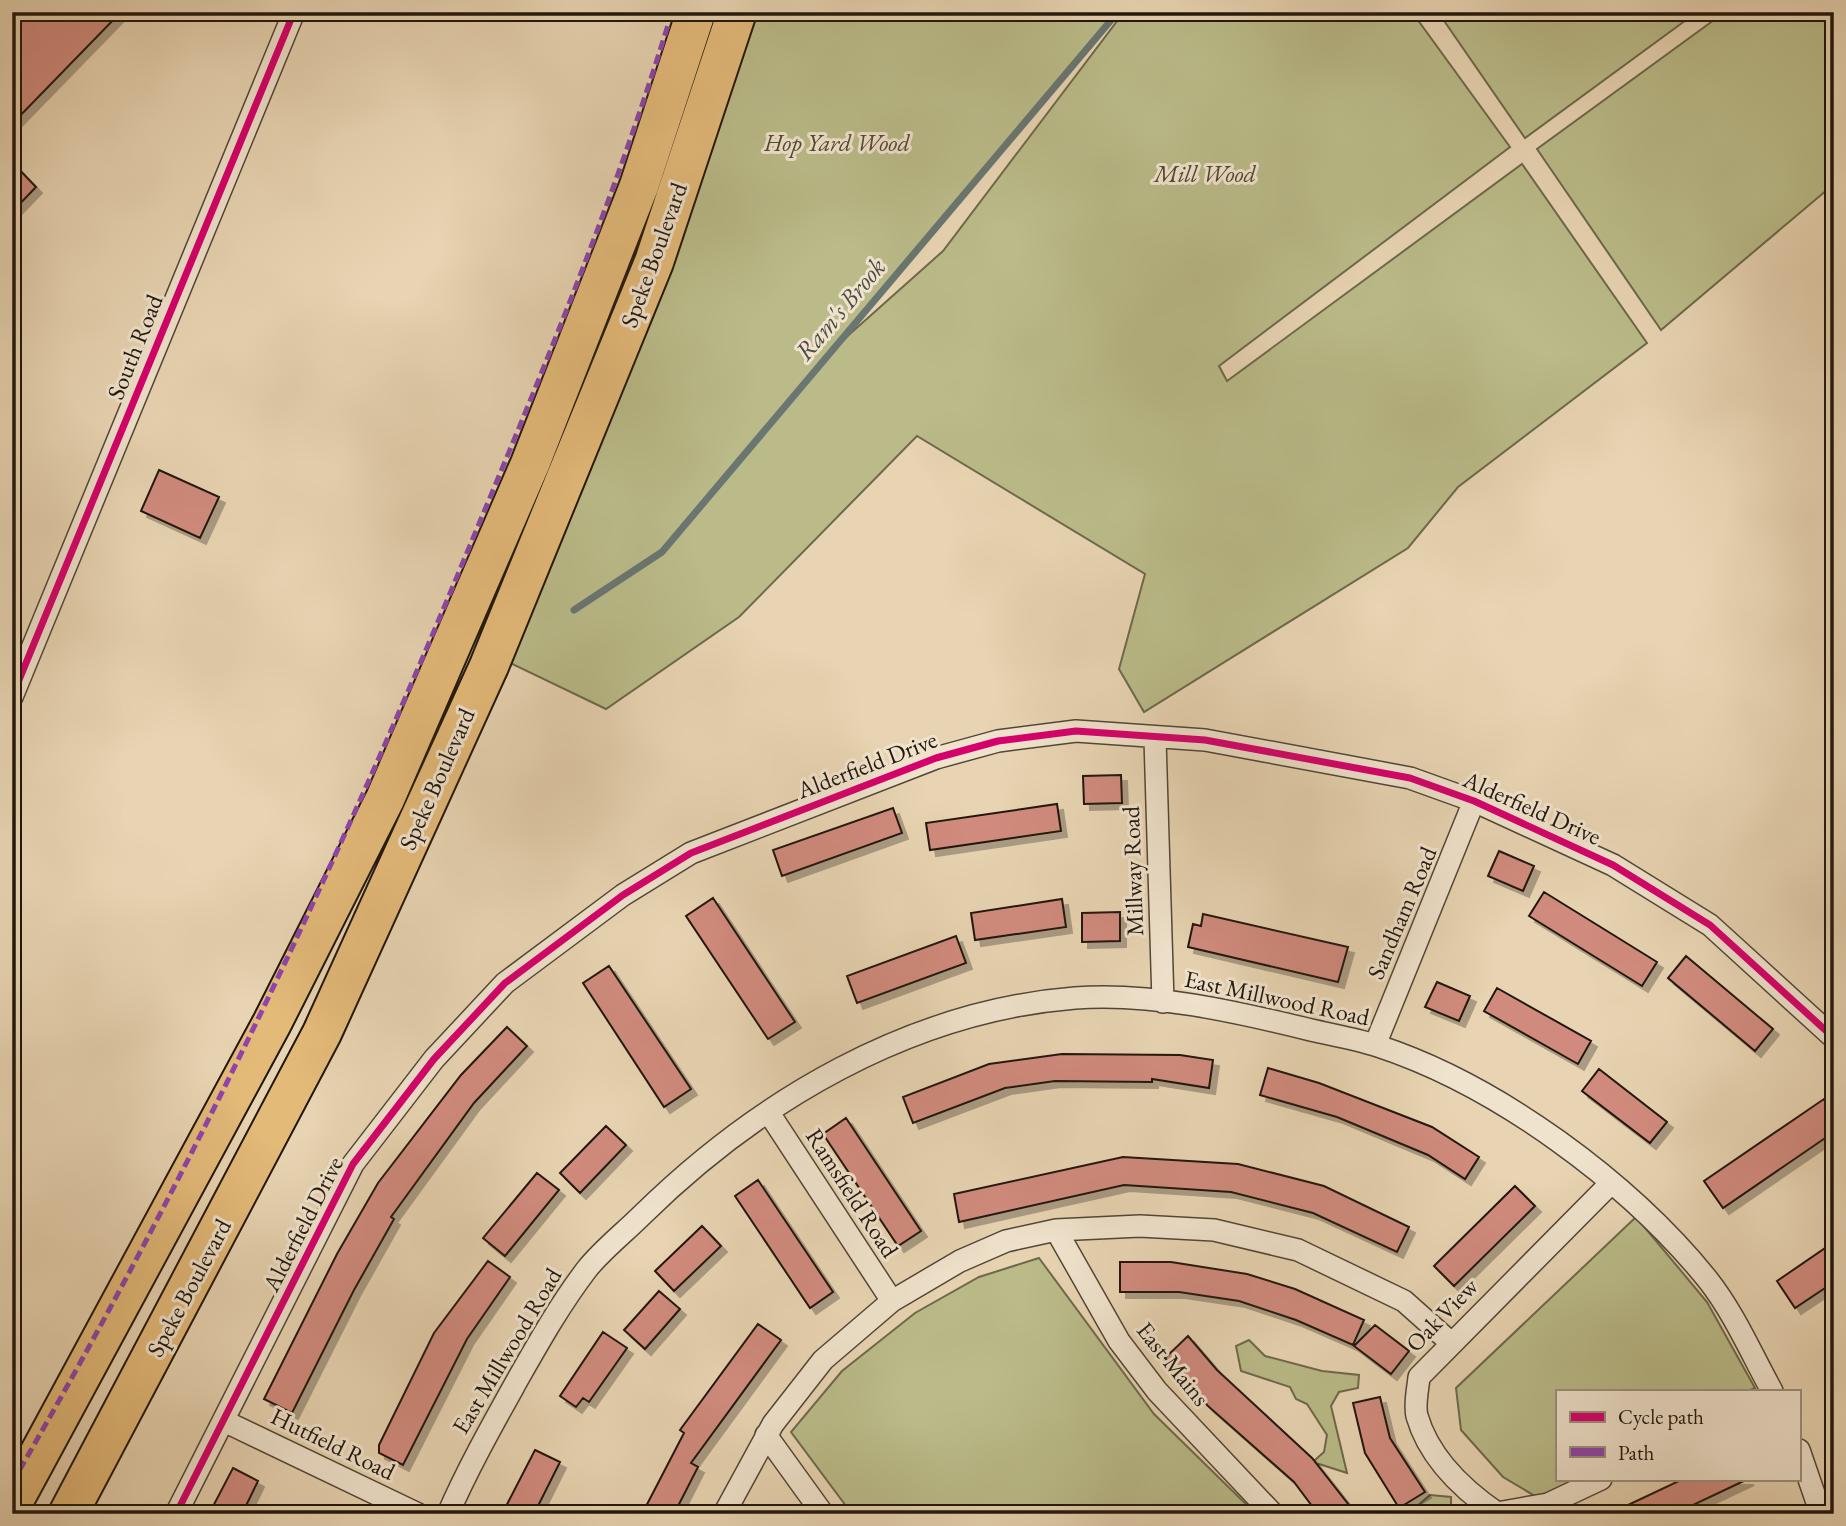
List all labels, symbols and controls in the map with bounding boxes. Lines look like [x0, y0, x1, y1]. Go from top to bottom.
park label: Hop Yard Wood [763, 127, 910, 158]
park label: Mill Wood [1152, 158, 1257, 189]
street label: Speke Boulevard [613, 177, 694, 332]
water label: Ram's Brook [787, 250, 893, 367]
street label: South Road [99, 289, 170, 404]
street label: Speke Boulevard [391, 702, 482, 855]
street label: Alderfield Drive [791, 724, 941, 806]
street label: Alderfield Drive [1458, 763, 1606, 852]
street label: Millway Road [1115, 805, 1150, 937]
street label: Sandham Road [1360, 841, 1444, 984]
street label: East Millwood Road [1182, 963, 1373, 1032]
street label: Ramsfield Road [799, 1122, 906, 1264]
street label: Alderfield Drive [255, 1151, 350, 1297]
street label: Speke Boulevard [139, 1213, 238, 1362]
street label: East Millwood Road [445, 1261, 569, 1439]
street label: Oak View [1399, 1271, 1485, 1358]
street label: East Mains [1130, 1315, 1217, 1412]
legend [1556, 1390, 1800, 1480]
street label: Hutfield Road [266, 1400, 401, 1487]
text: Cycle path [1618, 1403, 1704, 1430]
text: Path [1618, 1439, 1655, 1466]

